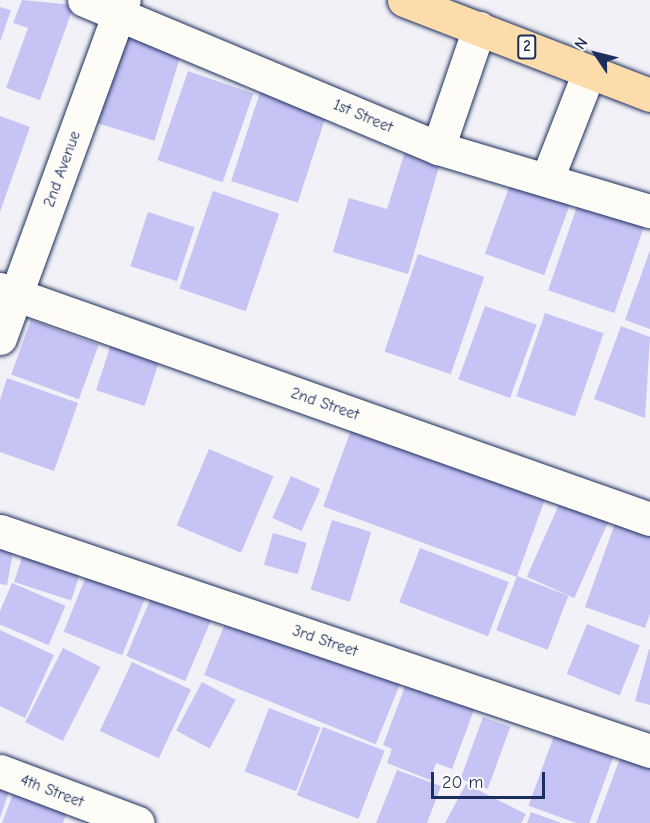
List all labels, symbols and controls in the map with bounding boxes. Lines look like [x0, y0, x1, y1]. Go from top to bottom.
north arrow [566, 24, 626, 84]
text: N [571, 34, 592, 53]
road number: 2 [516, 35, 538, 59]
street label: 1st Street [330, 95, 396, 137]
street label: 2nd Avenue [39, 128, 85, 210]
street label: 2nd Street [288, 383, 362, 425]
street label: 3rd Street [290, 621, 360, 661]
scale bar [434, 760, 548, 798]
street label: 4th Street [18, 770, 86, 812]
text: 20 m [442, 772, 483, 793]

